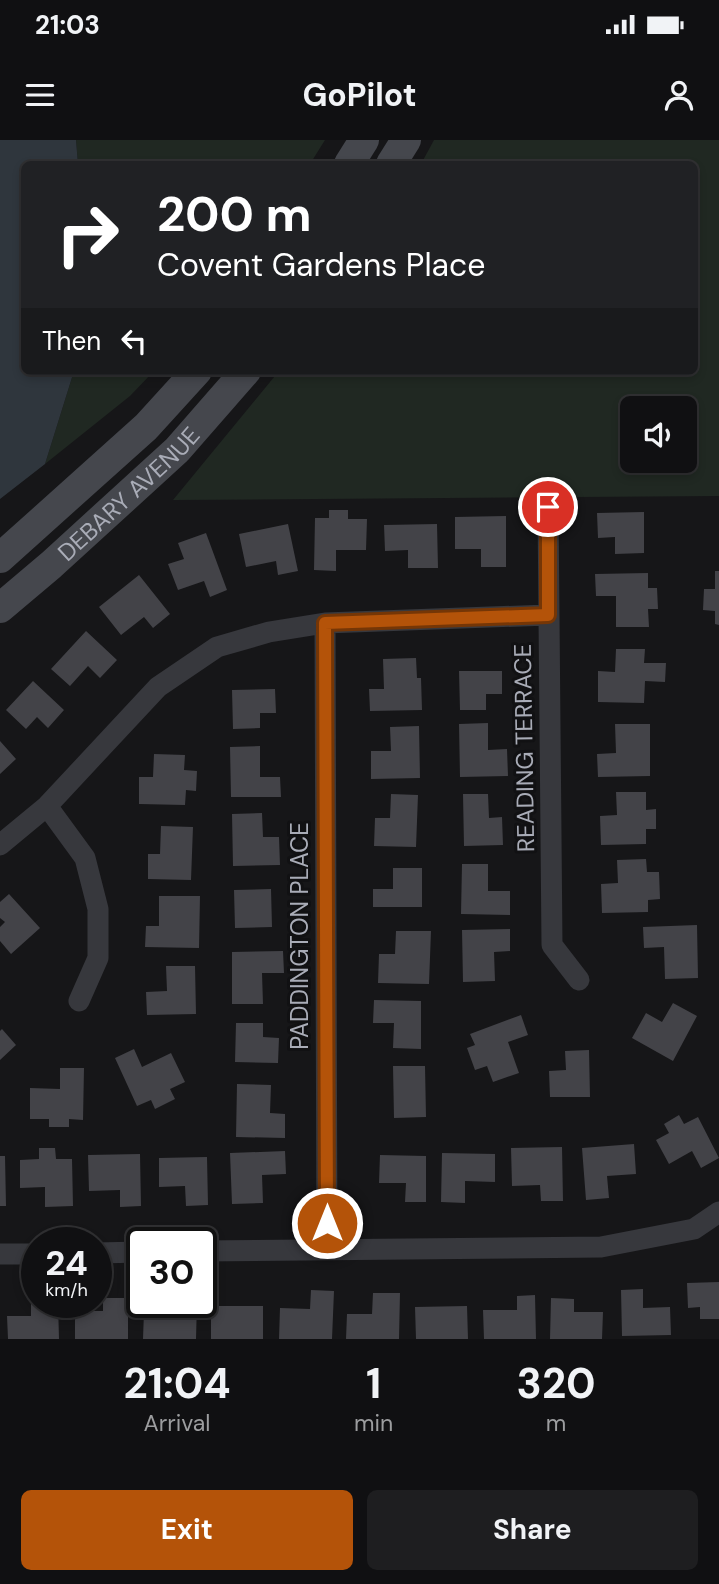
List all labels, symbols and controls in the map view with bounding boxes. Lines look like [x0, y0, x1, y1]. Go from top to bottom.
text: 21:03 [35, 8, 100, 42]
text: GoPilot [302, 74, 417, 116]
icon: menu [21, 76, 59, 114]
icon: person [660, 76, 698, 114]
text: 200 m [157, 182, 312, 246]
icon: right [42, 189, 133, 280]
text: Covent Gardens Place [157, 244, 485, 286]
icon: left [115, 322, 153, 360]
text: Then [42, 324, 101, 358]
map controls [620, 396, 697, 473]
button: sound [620, 396, 697, 473]
street label: DEBARY AVENUE [51, 420, 206, 567]
pin [518, 477, 578, 537]
icon: arrive [529, 488, 567, 526]
street label: READING TERRACE [507, 644, 541, 852]
street label: PADDINGTON PLACE [284, 822, 315, 1050]
position arrow [290, 1186, 364, 1260]
speed limit sign: 30 [126, 1227, 217, 1318]
text: 24 [45, 1240, 88, 1286]
text: km/h [45, 1278, 88, 1302]
text: 21:04 [123, 1356, 231, 1411]
text: 1 [366, 1356, 381, 1411]
text: 320 [517, 1356, 596, 1411]
text: Arrival [143, 1408, 210, 1438]
text: min [354, 1408, 393, 1438]
text: m [546, 1408, 566, 1438]
button: Exit [21, 1490, 353, 1570]
button: Share [367, 1490, 698, 1570]

